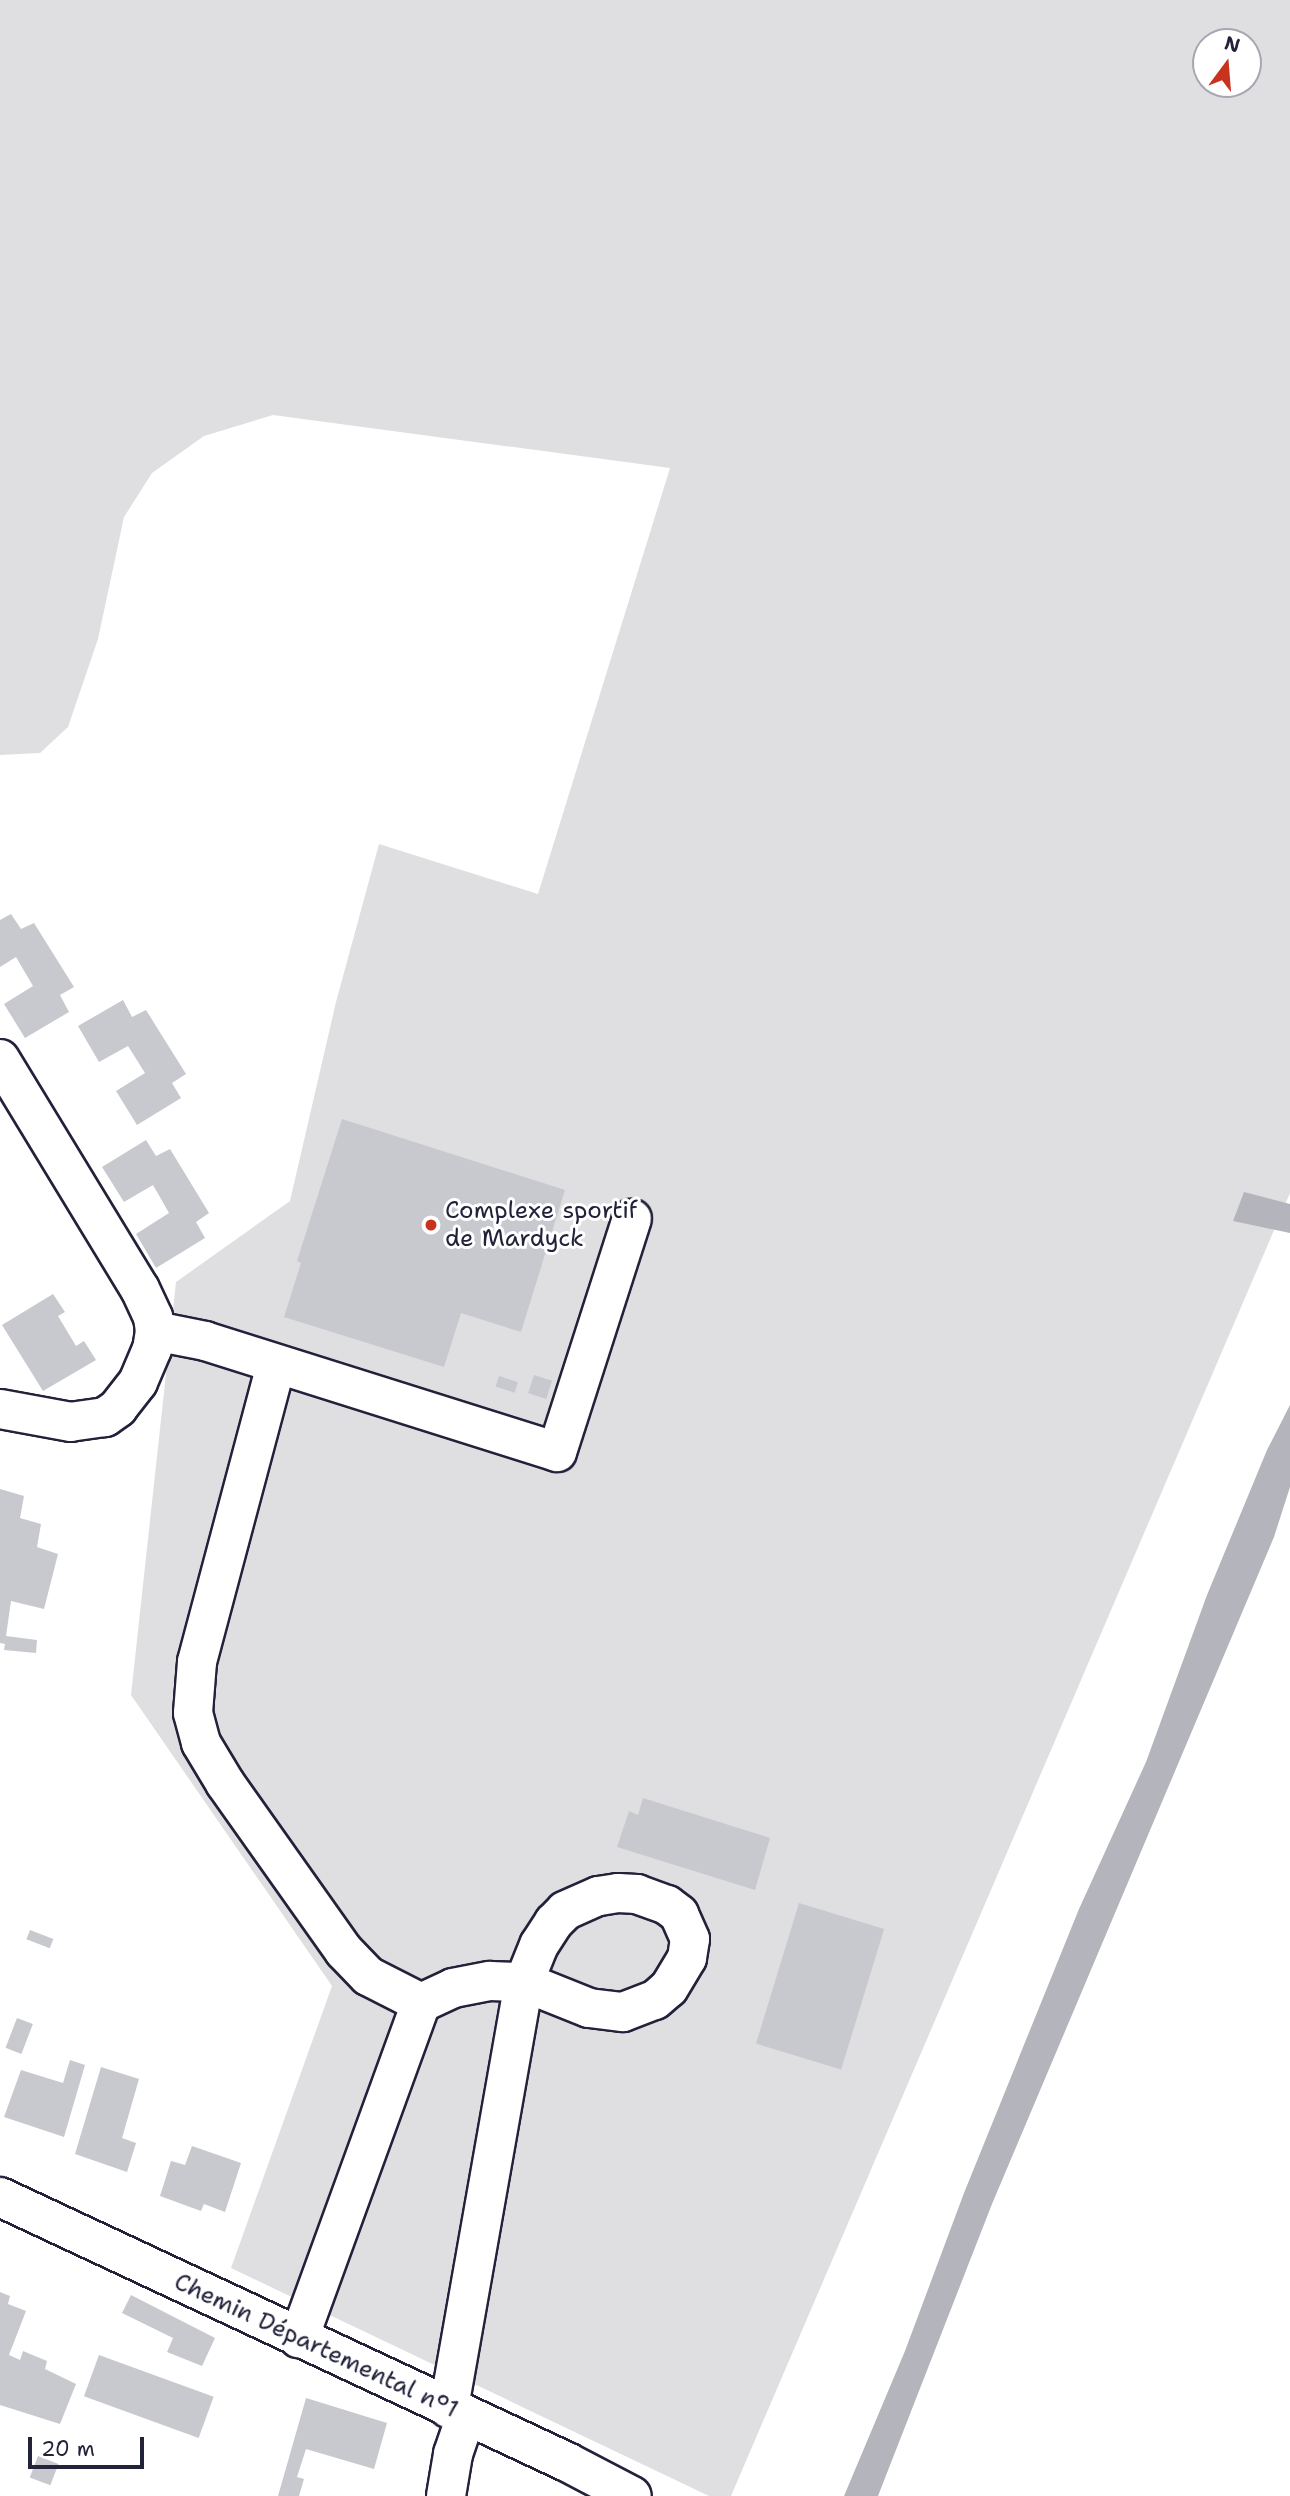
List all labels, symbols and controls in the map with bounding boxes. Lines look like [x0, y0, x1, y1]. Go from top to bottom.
north arrow [1192, 28, 1262, 98]
text: N [1222, 30, 1243, 58]
place label: Complexe sportif de Mardyck [445, 1197, 638, 1253]
marker: Complexe sportif de Mardyck [423, 1217, 439, 1233]
street label: Chemin Départemental n°1 [170, 2267, 462, 2425]
scale bar [32, 2422, 147, 2466]
text: 20 m [41, 2435, 95, 2463]

